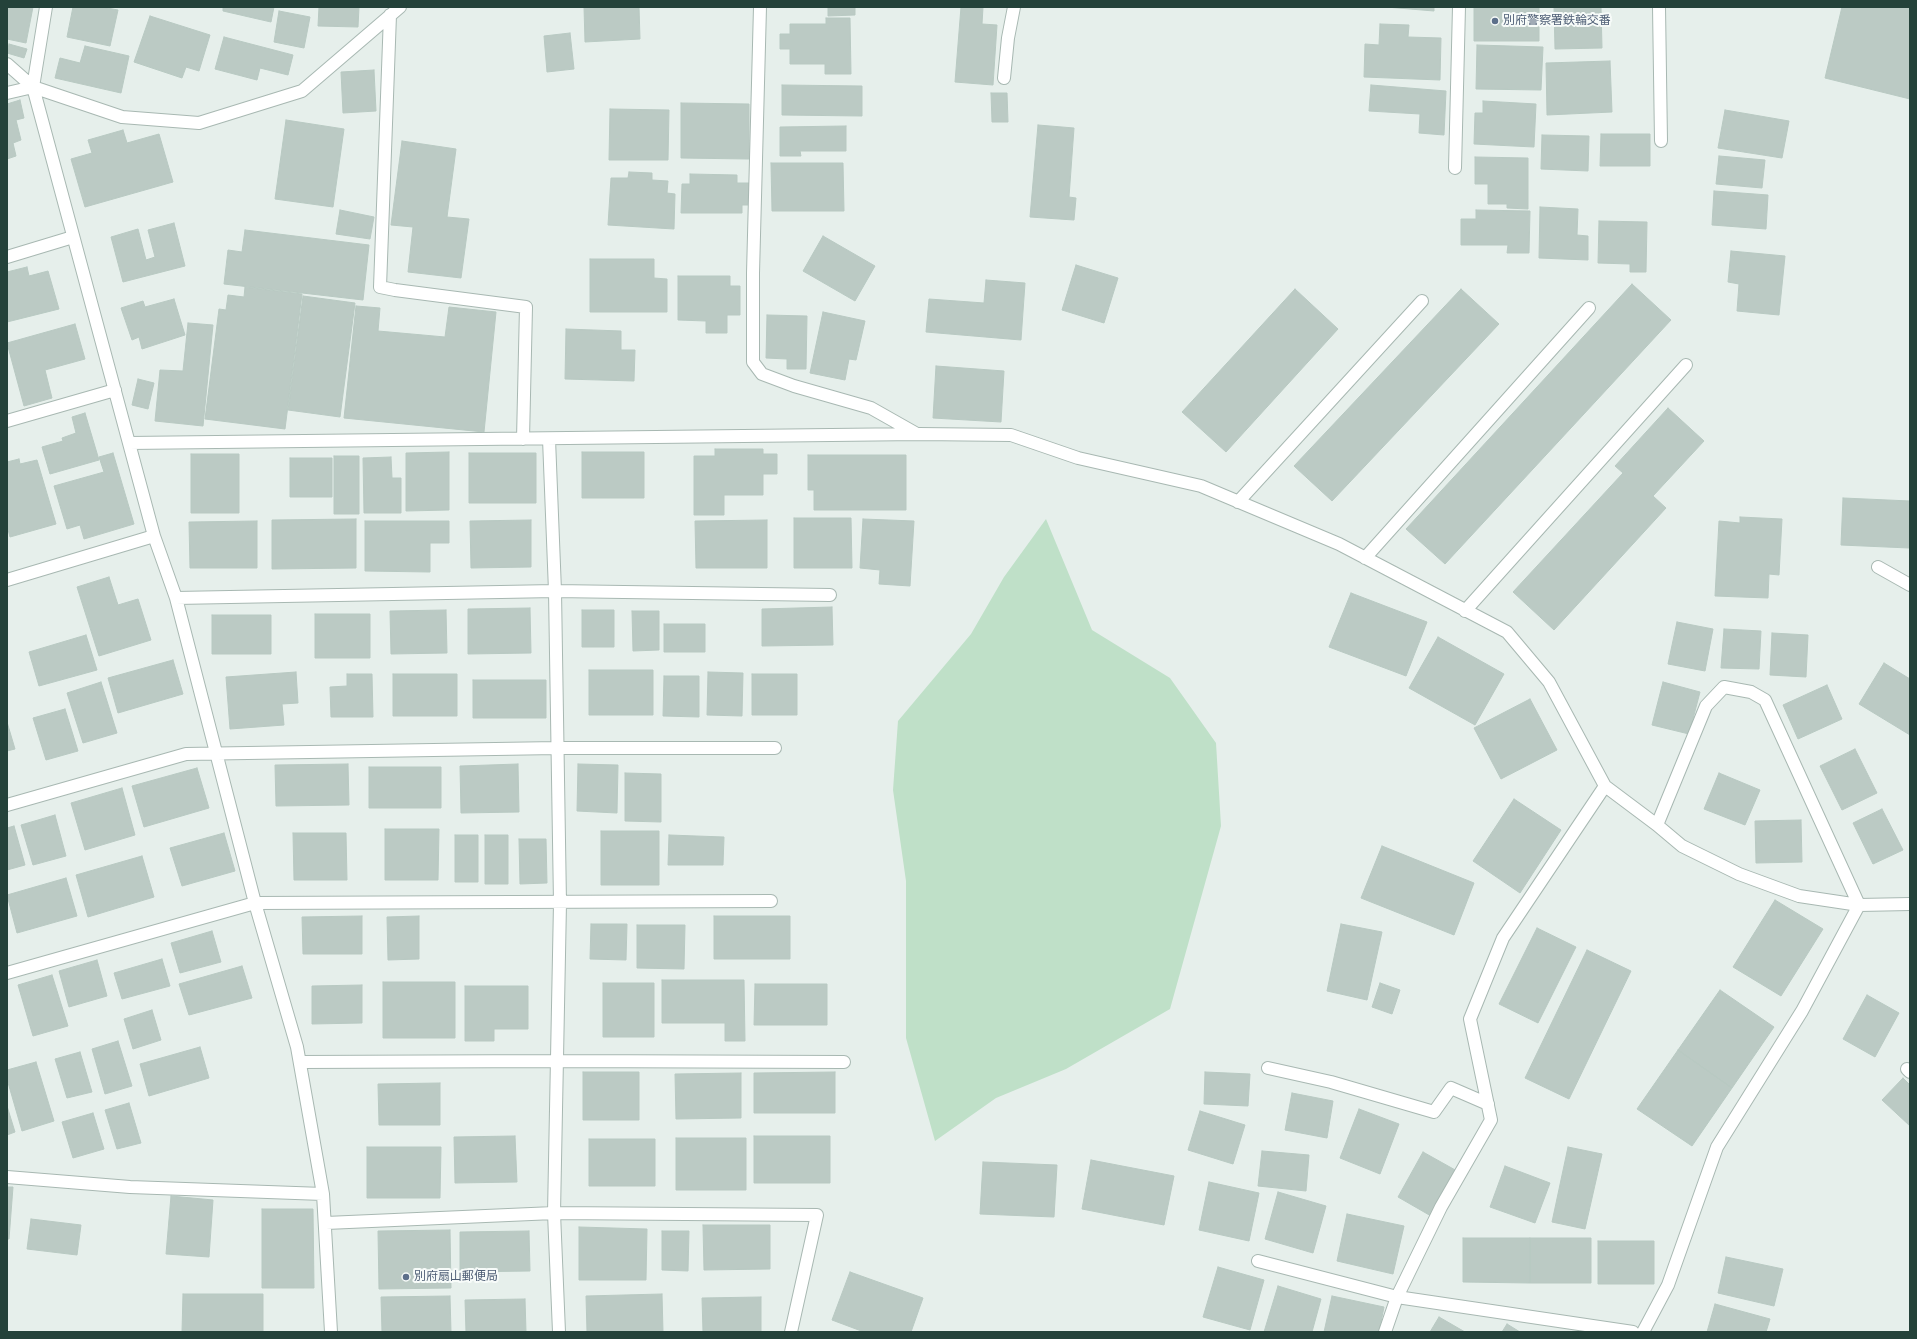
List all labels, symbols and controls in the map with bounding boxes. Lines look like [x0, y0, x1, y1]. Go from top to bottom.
place label: 別府警察署鉄輪交番 [1503, 14, 1611, 28]
marker: 別府警察署鉄輪交番 [1490, 16, 1500, 26]
place label: 別府扇山郵便局 [414, 1270, 498, 1284]
marker: 別府扇山郵便局 [401, 1272, 411, 1282]

